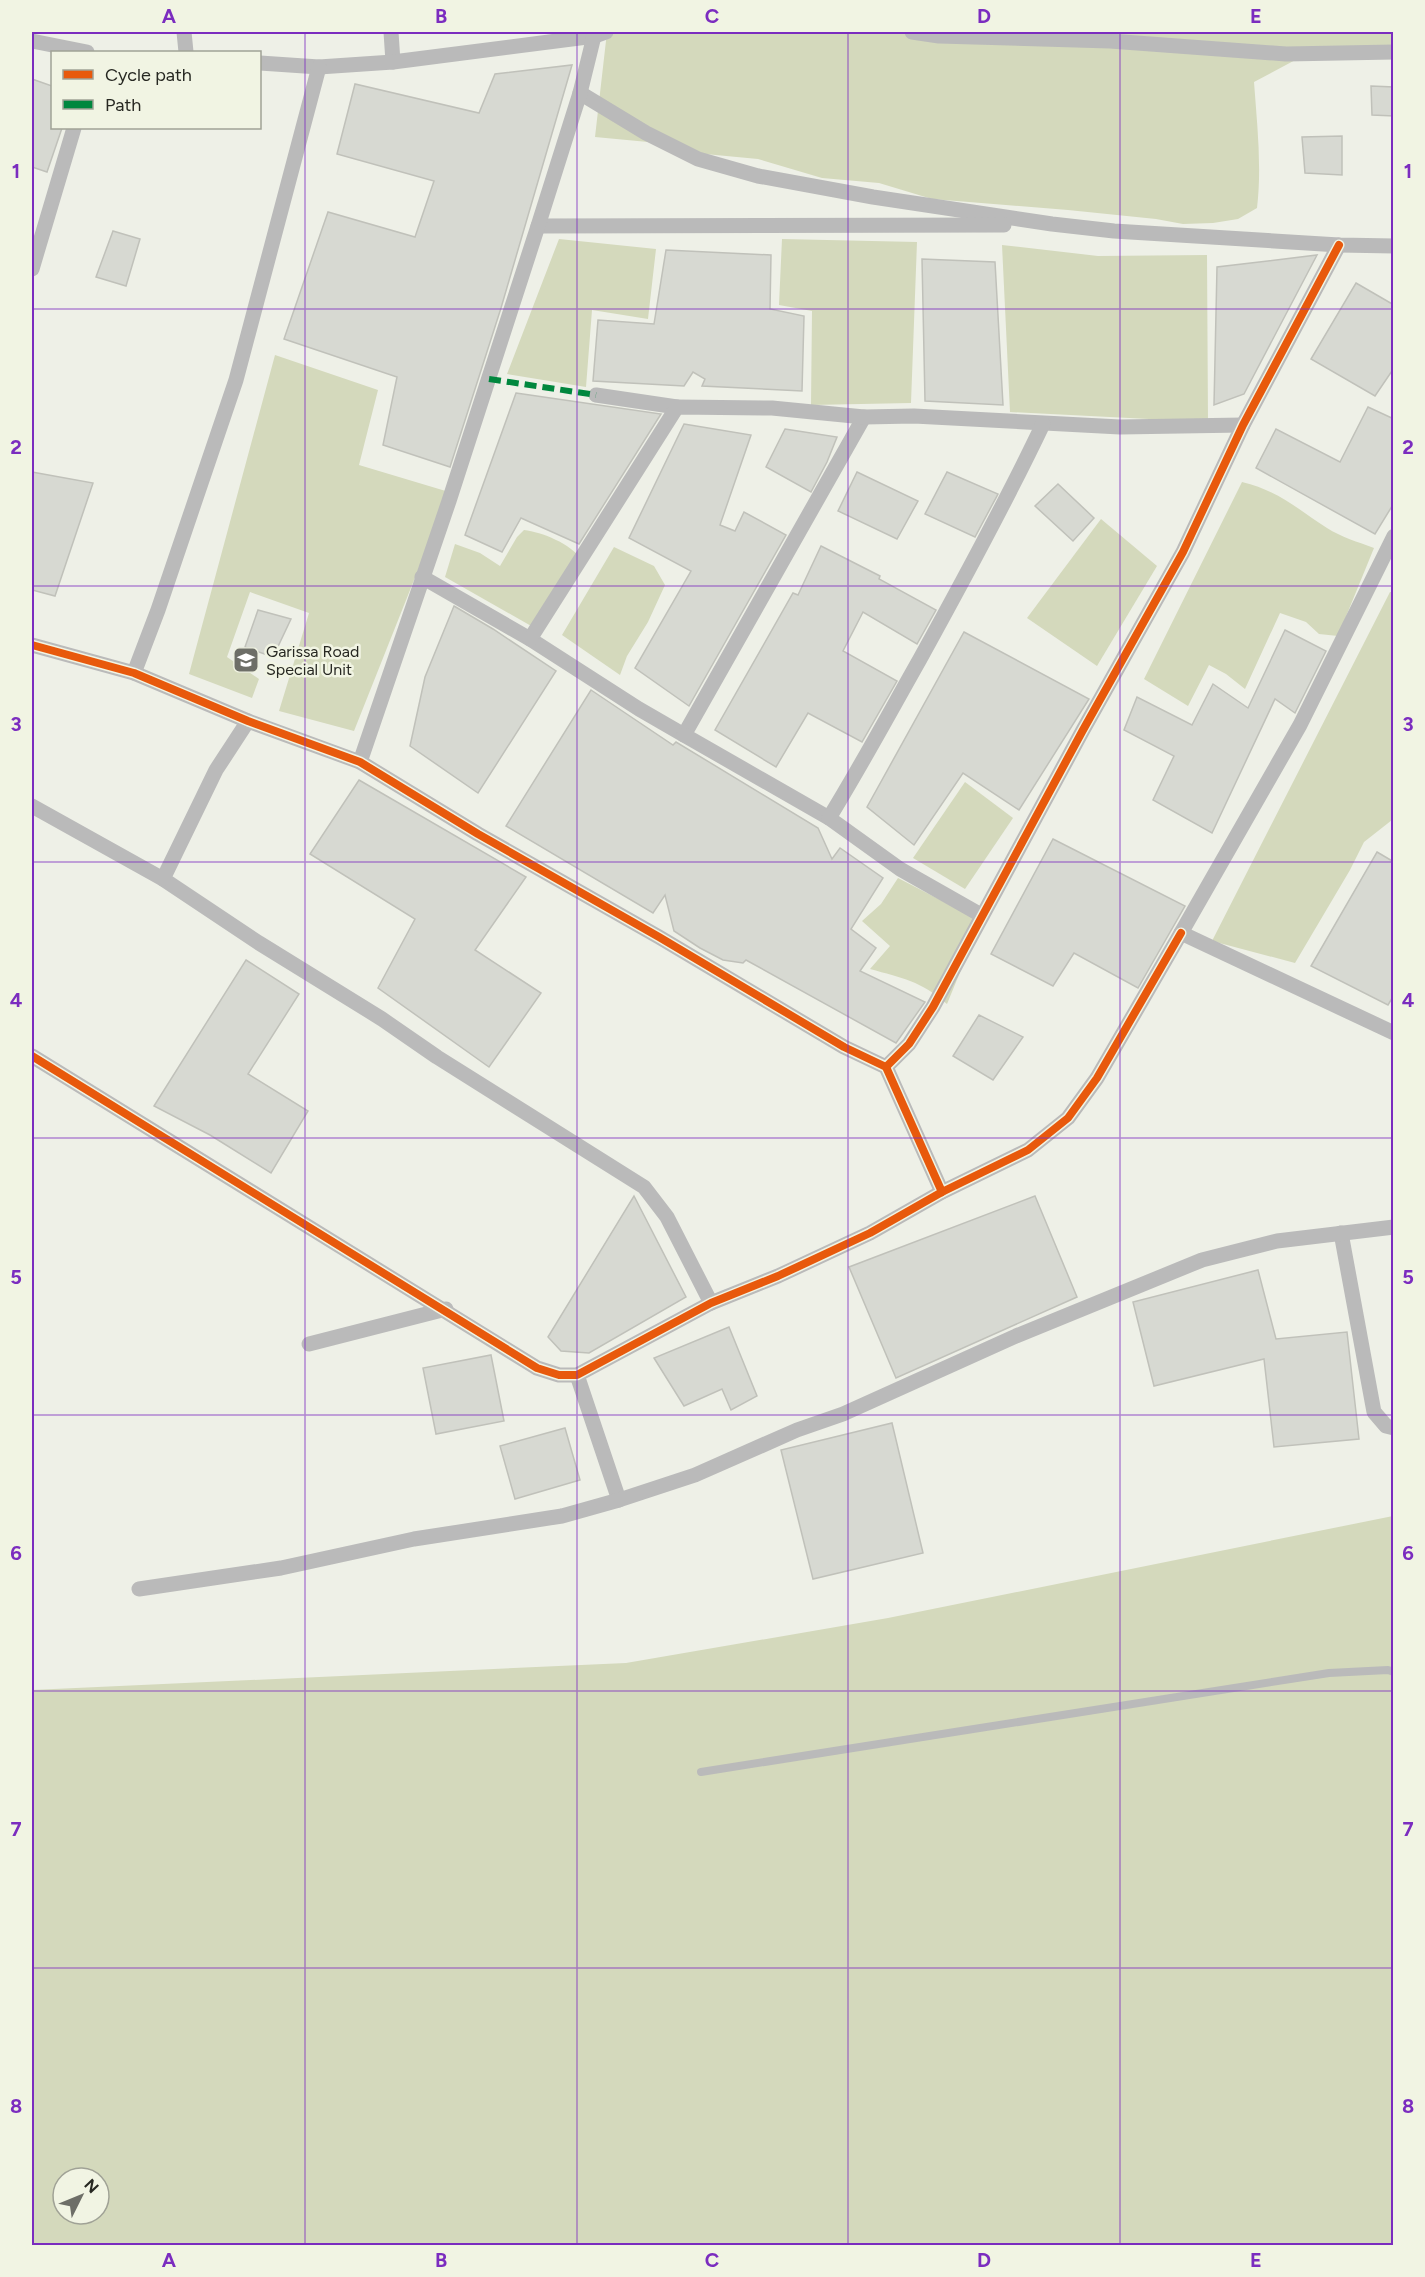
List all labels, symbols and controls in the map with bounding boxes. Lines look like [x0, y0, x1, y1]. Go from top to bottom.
text: A [162, 4, 177, 28]
text: B [435, 4, 447, 28]
text: C [705, 4, 719, 28]
text: D [977, 4, 991, 28]
text: E [1250, 4, 1262, 28]
legend [51, 51, 261, 129]
text: Cycle path [105, 64, 192, 86]
text: Path [105, 94, 141, 116]
text: 1 [12, 159, 20, 183]
text: 1 [1404, 159, 1412, 183]
text: 2 [10, 435, 22, 459]
text: 2 [1402, 435, 1414, 459]
place label: Garissa Road Special Unit [266, 642, 359, 679]
school or university icon: Garissa Road Special Unit [231, 645, 261, 675]
text: 3 [10, 712, 22, 736]
text: 3 [1402, 712, 1414, 736]
text: 4 [10, 988, 23, 1012]
text: 4 [1402, 988, 1415, 1012]
text: 5 [10, 1265, 22, 1289]
text: 5 [1402, 1265, 1414, 1289]
text: 6 [10, 1541, 22, 1565]
text: 6 [1402, 1541, 1414, 1565]
text: 7 [10, 1817, 22, 1841]
text: 7 [1402, 1817, 1414, 1841]
text: 8 [10, 2094, 22, 2118]
text: 8 [1402, 2094, 1414, 2118]
north arrow [51, 2166, 111, 2226]
text: N [80, 2175, 103, 2197]
text: A [162, 2248, 177, 2272]
text: B [435, 2248, 447, 2272]
text: C [705, 2248, 719, 2272]
text: D [977, 2248, 991, 2272]
text: E [1250, 2248, 1262, 2272]

